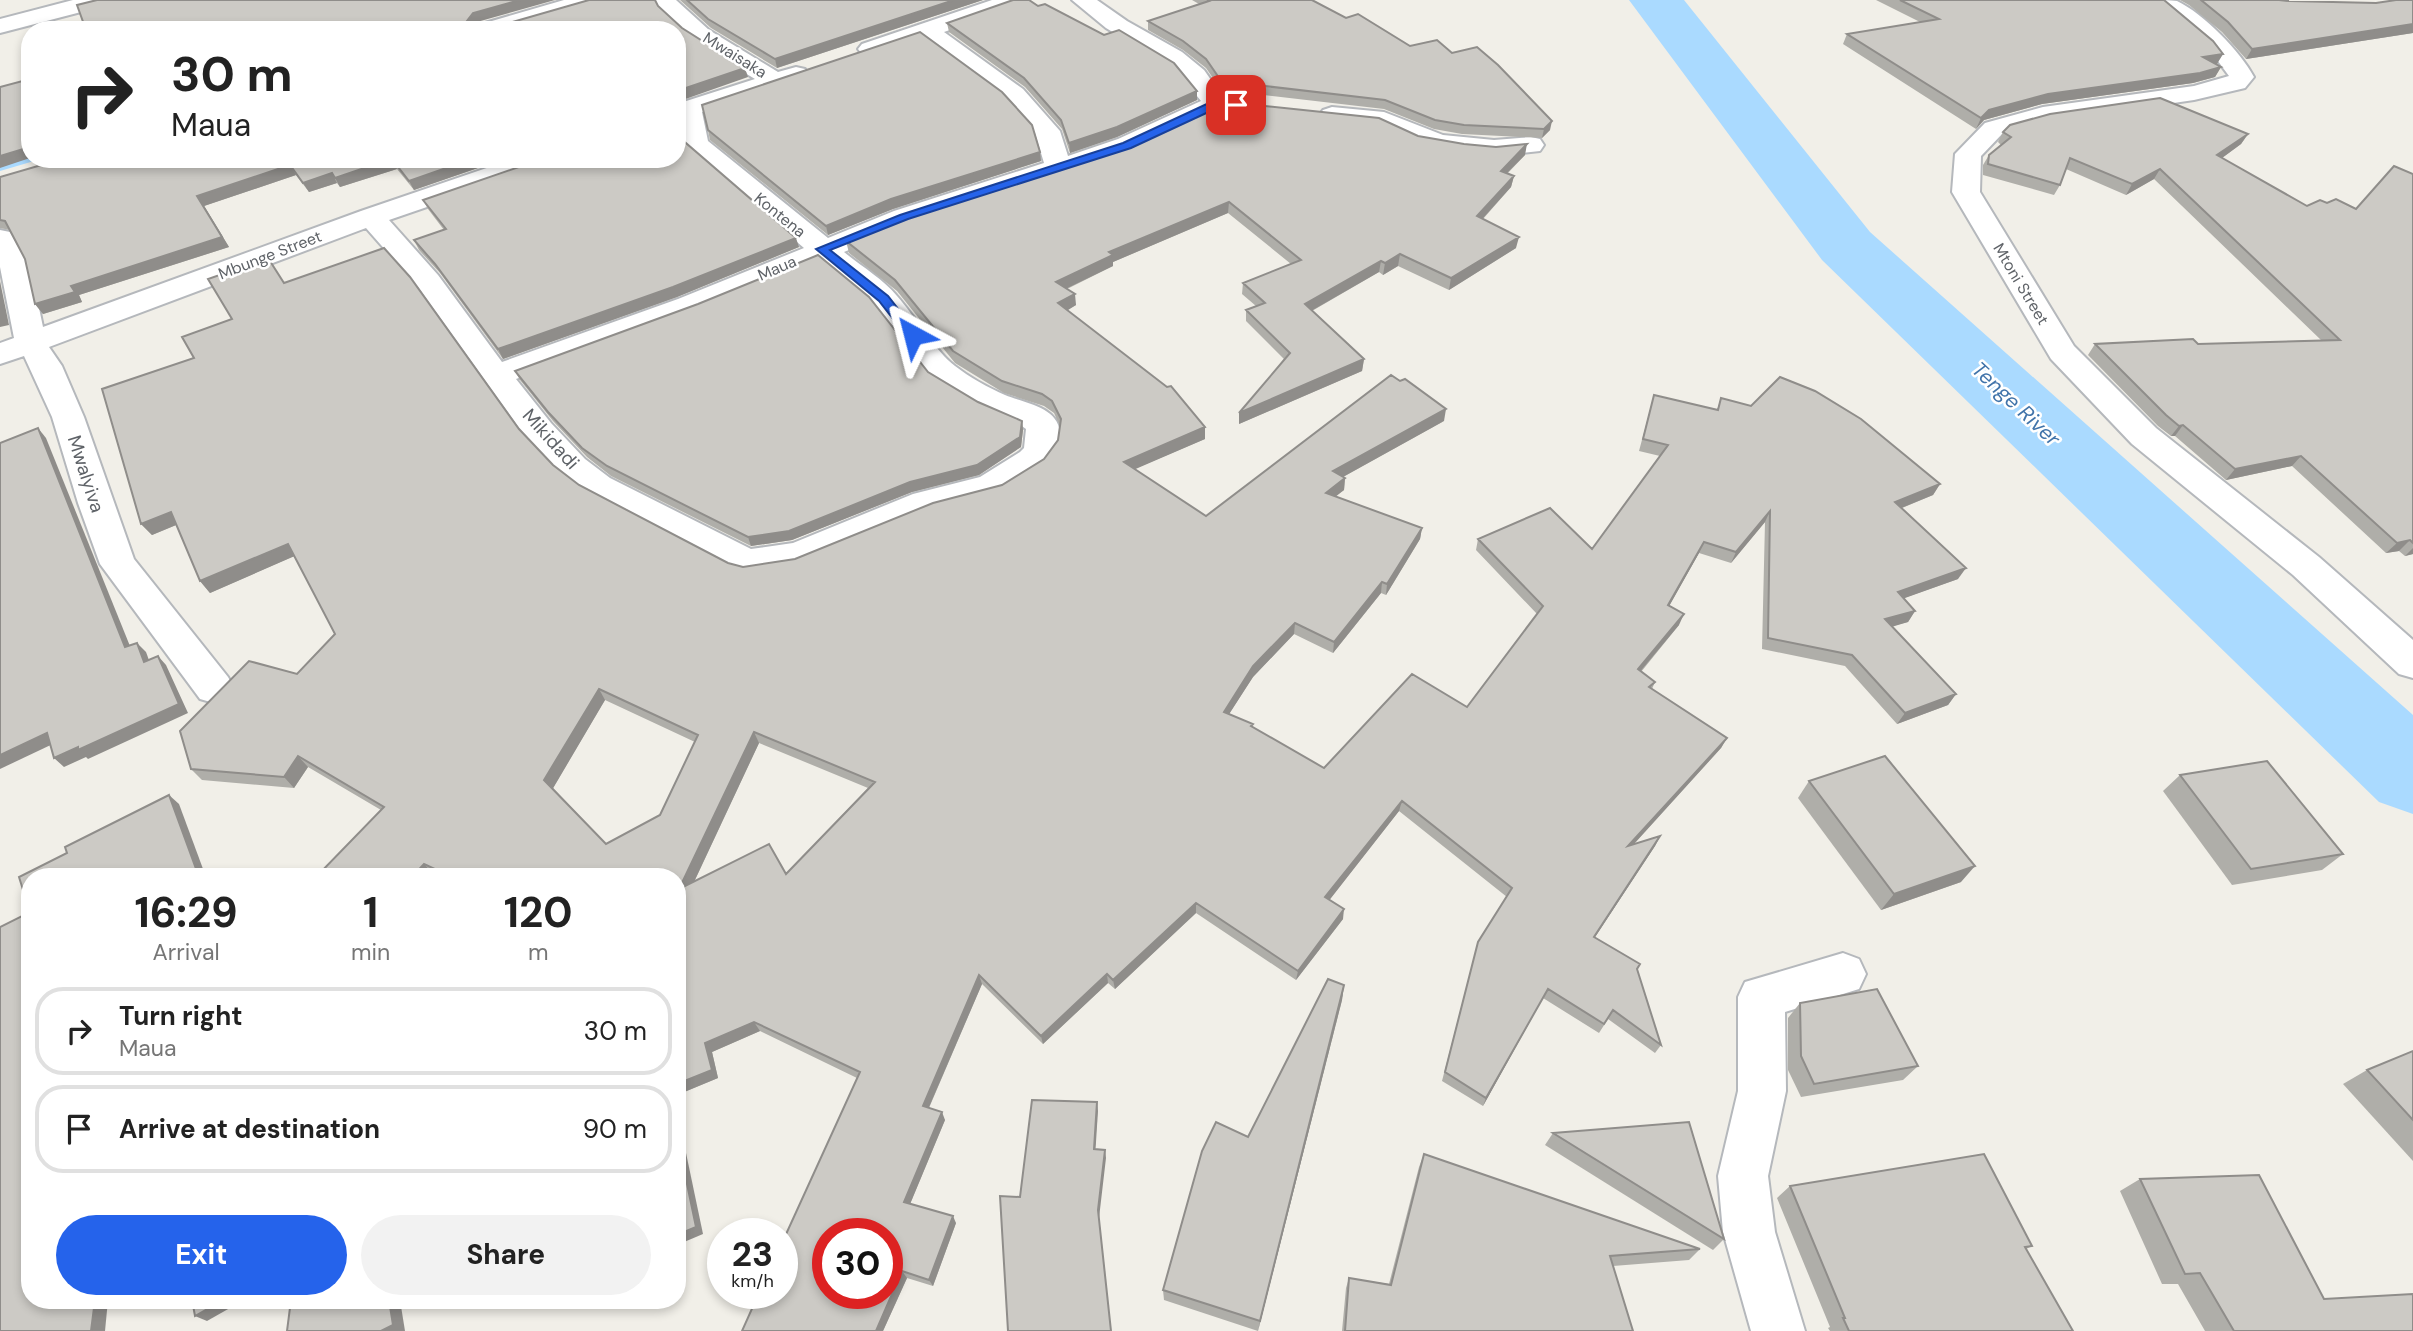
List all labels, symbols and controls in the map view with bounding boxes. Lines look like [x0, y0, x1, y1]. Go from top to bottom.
street label: Mwaisaka [699, 27, 771, 83]
text: 30 m [171, 42, 293, 106]
icon: right [56, 49, 147, 140]
pin [1206, 75, 1266, 135]
icon: arrive [1217, 86, 1255, 124]
text: Maua [171, 104, 251, 146]
street label: Kontena [750, 188, 810, 242]
street label: Mbunge Street [215, 226, 325, 284]
street label: Mtoni Street [1988, 239, 2054, 329]
street label: Maua [754, 251, 800, 285]
position arrow [876, 298, 950, 372]
water label: Tenge River [1966, 356, 2067, 453]
street label: Mikidadi [517, 403, 585, 475]
street label: Mwalyiva [62, 432, 110, 516]
text: 16:29 [134, 885, 238, 940]
text: 1 [363, 885, 378, 940]
text: 120 [504, 885, 573, 940]
text: Arrival [153, 937, 220, 967]
text: min [351, 937, 390, 967]
text: m [528, 937, 548, 967]
text: Turn right [119, 999, 243, 1033]
icon: right [60, 1012, 98, 1050]
text: 30 m [584, 1014, 647, 1048]
text: Maua [119, 1033, 177, 1063]
icon: arrive [60, 1110, 98, 1148]
text: Arrive at destination [119, 1112, 380, 1146]
text: 90 m [583, 1112, 647, 1146]
button: Exit [56, 1215, 347, 1295]
button: Share [361, 1215, 651, 1295]
speed limit sign: 30 [812, 1218, 903, 1309]
text: 23 [732, 1231, 773, 1277]
text: km/h [731, 1269, 774, 1293]

